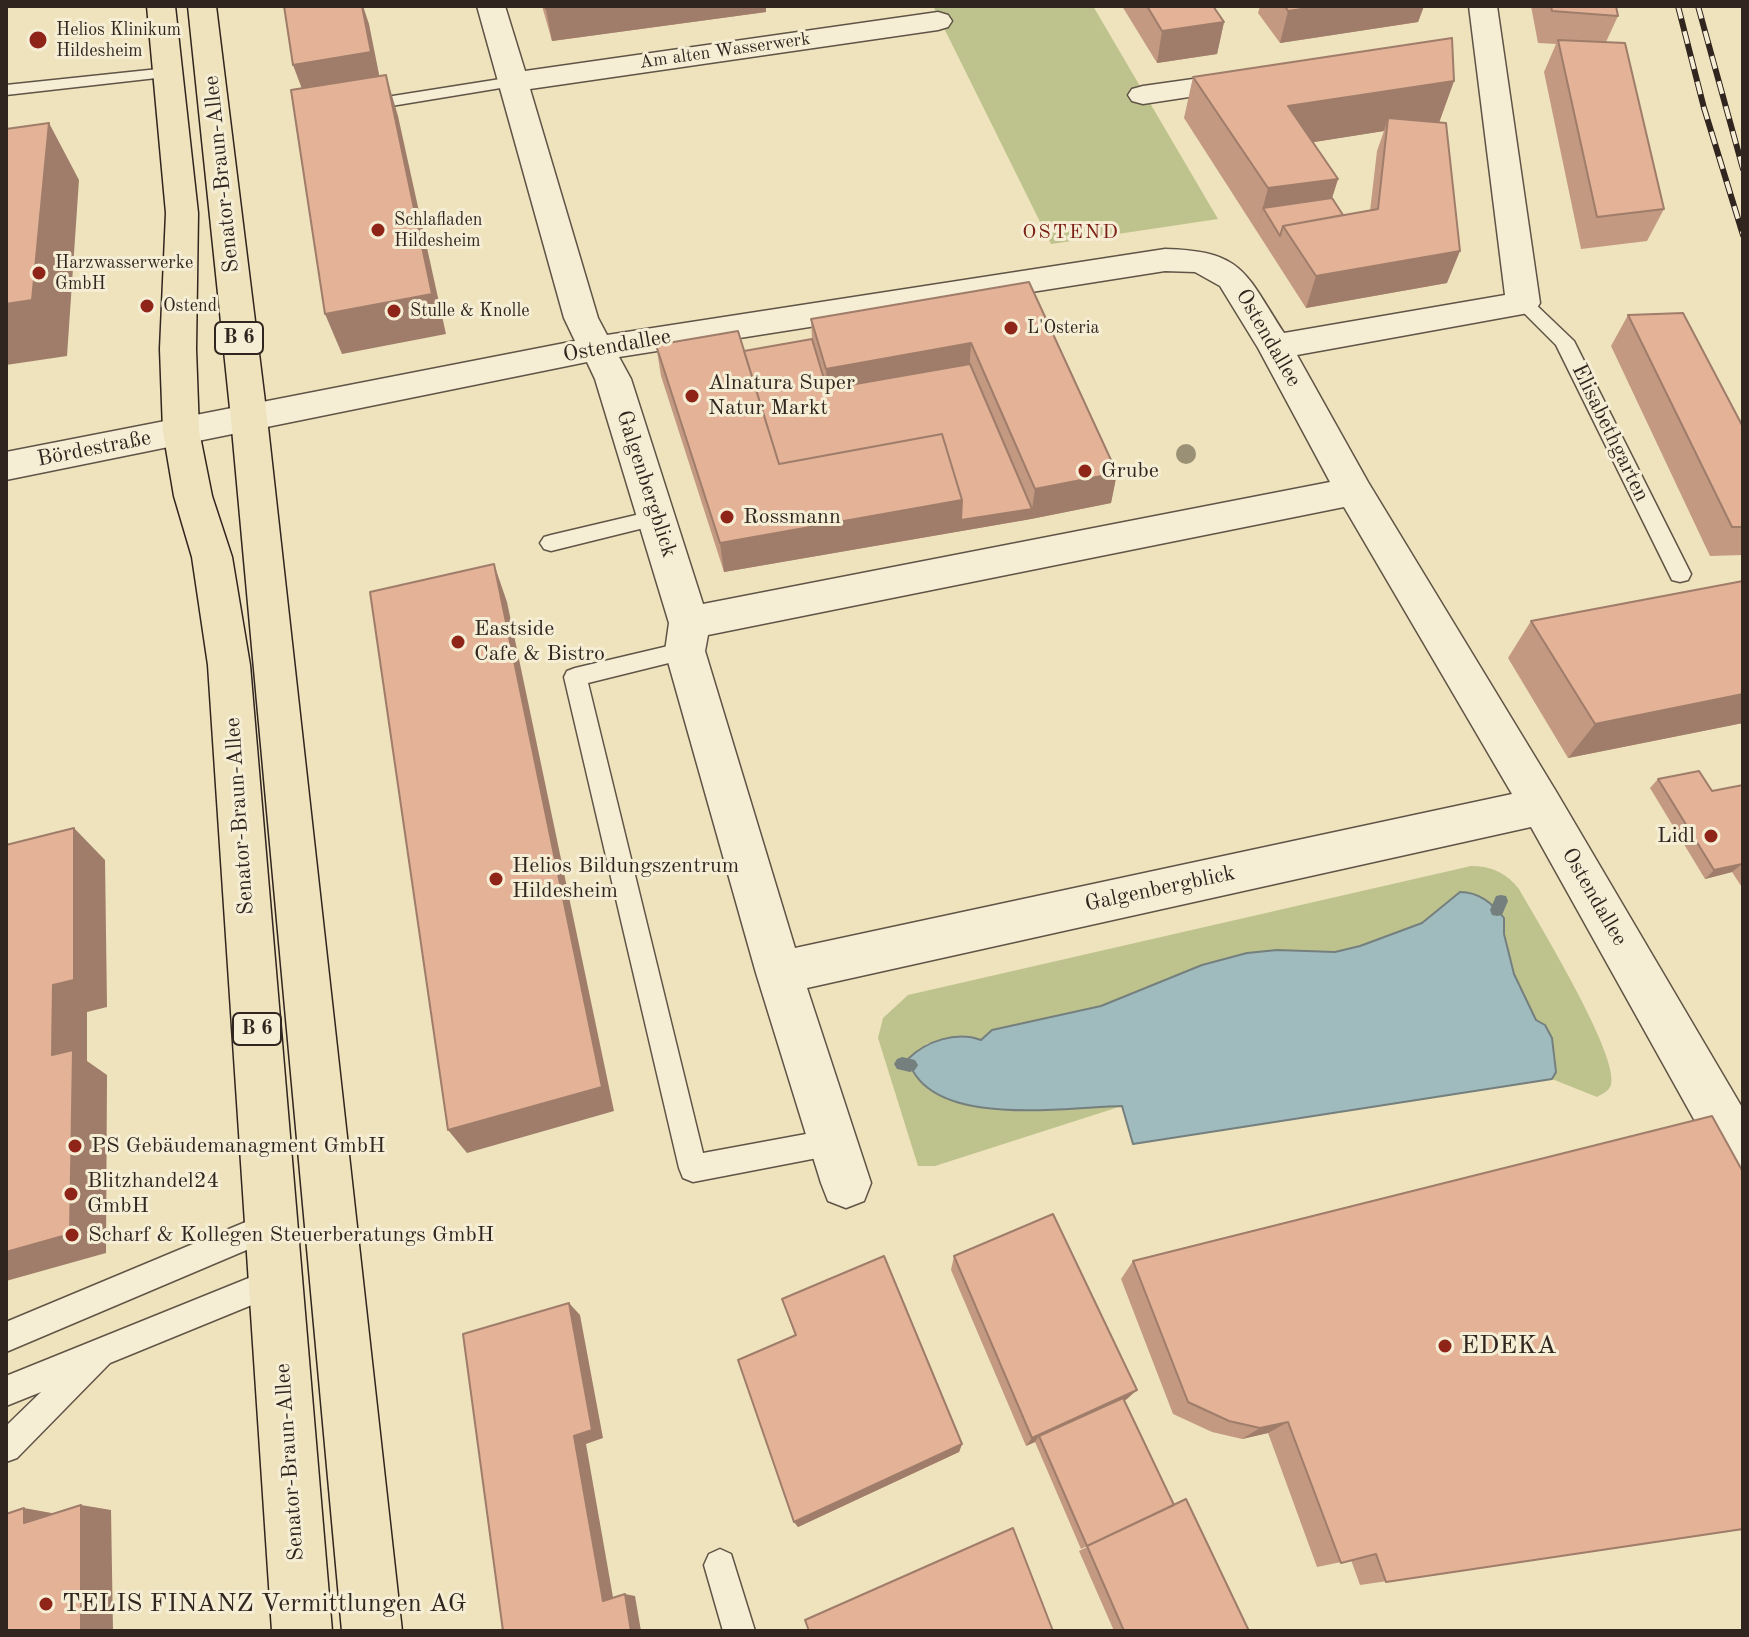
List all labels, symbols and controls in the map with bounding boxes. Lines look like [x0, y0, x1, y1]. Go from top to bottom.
place label: Helios Klinikum Hildesheim [56, 19, 181, 62]
street label: Am alten Wasserwerk [638, 28, 812, 74]
marker: Helios Klinikum Hildesheim [27, 29, 49, 51]
street label: Senator-Braun-Allee [199, 74, 245, 274]
place label: Schlafladen Hildesheim [394, 209, 482, 252]
marker: Schlafladen Hildesheim [369, 221, 387, 239]
district label: OSTEND [1022, 221, 1120, 245]
place label: Harzwasserwerke GmbH [55, 252, 193, 294]
marker: Harzwasserwerke GmbH [30, 264, 48, 282]
street label: Ostendallee [1229, 284, 1307, 392]
place label: Ostend [163, 295, 217, 317]
marker: Ostend [138, 297, 156, 315]
place label: Stulle & Knolle [410, 300, 530, 322]
marker: Stulle & Knolle [385, 302, 403, 320]
place label: L'Osteria [1027, 317, 1100, 339]
marker: L'Osteria [1002, 319, 1020, 337]
road number: B 6 [215, 322, 263, 354]
street label: Ostendallee [561, 324, 673, 368]
street label: Elisabethgarten [1565, 360, 1655, 506]
place label: Alnatura Super Natur Markt [708, 370, 855, 422]
marker: Alnatura Super Natur Markt [683, 387, 701, 405]
street label: Galgenbergblick [610, 407, 682, 561]
street label: Bördestraße [35, 425, 153, 473]
place label: Grube [1101, 458, 1159, 484]
marker: Grube [1076, 462, 1094, 480]
place label: Rossmann [743, 504, 841, 530]
marker: Rossmann [718, 508, 736, 526]
place label: Eastside Cafe & Bistro [474, 616, 605, 668]
marker: Eastside Cafe & Bistro [449, 633, 467, 651]
street label: Senator-Braun-Allee [220, 716, 260, 916]
place label: Lidl [1657, 823, 1695, 849]
marker: Lidl [1702, 827, 1720, 845]
street label: Ostendallee [1555, 843, 1633, 951]
place label: Helios Bildungszentrum Hildesheim [512, 853, 739, 904]
street label: Galgenbergblick [1082, 860, 1238, 918]
marker: Helios Bildungszentrum Hildesheim [487, 870, 505, 888]
road number: B 6 [233, 1013, 281, 1045]
place label: PS Gebäudemanagment GmbH [91, 1133, 385, 1159]
marker: PS Gebäudemanagment GmbH [66, 1137, 84, 1155]
place label: Blitzhandel24 GmbH [87, 1168, 219, 1220]
marker: Blitzhandel24 GmbH [62, 1185, 80, 1203]
place label: Scharf & Kollegen Steuerberatungs GmbH [88, 1222, 494, 1248]
marker: Scharf & Kollegen Steuerberatungs GmbH [63, 1226, 81, 1244]
place label: EDEKA [1461, 1330, 1557, 1362]
marker: EDEKA [1436, 1337, 1454, 1355]
street label: Senator-Braun-Allee [270, 1362, 310, 1562]
place label: TELIS FINANZ Vermittlungen AG [62, 1588, 466, 1620]
marker: TELIS FINANZ Vermittlungen AG [37, 1595, 55, 1613]

